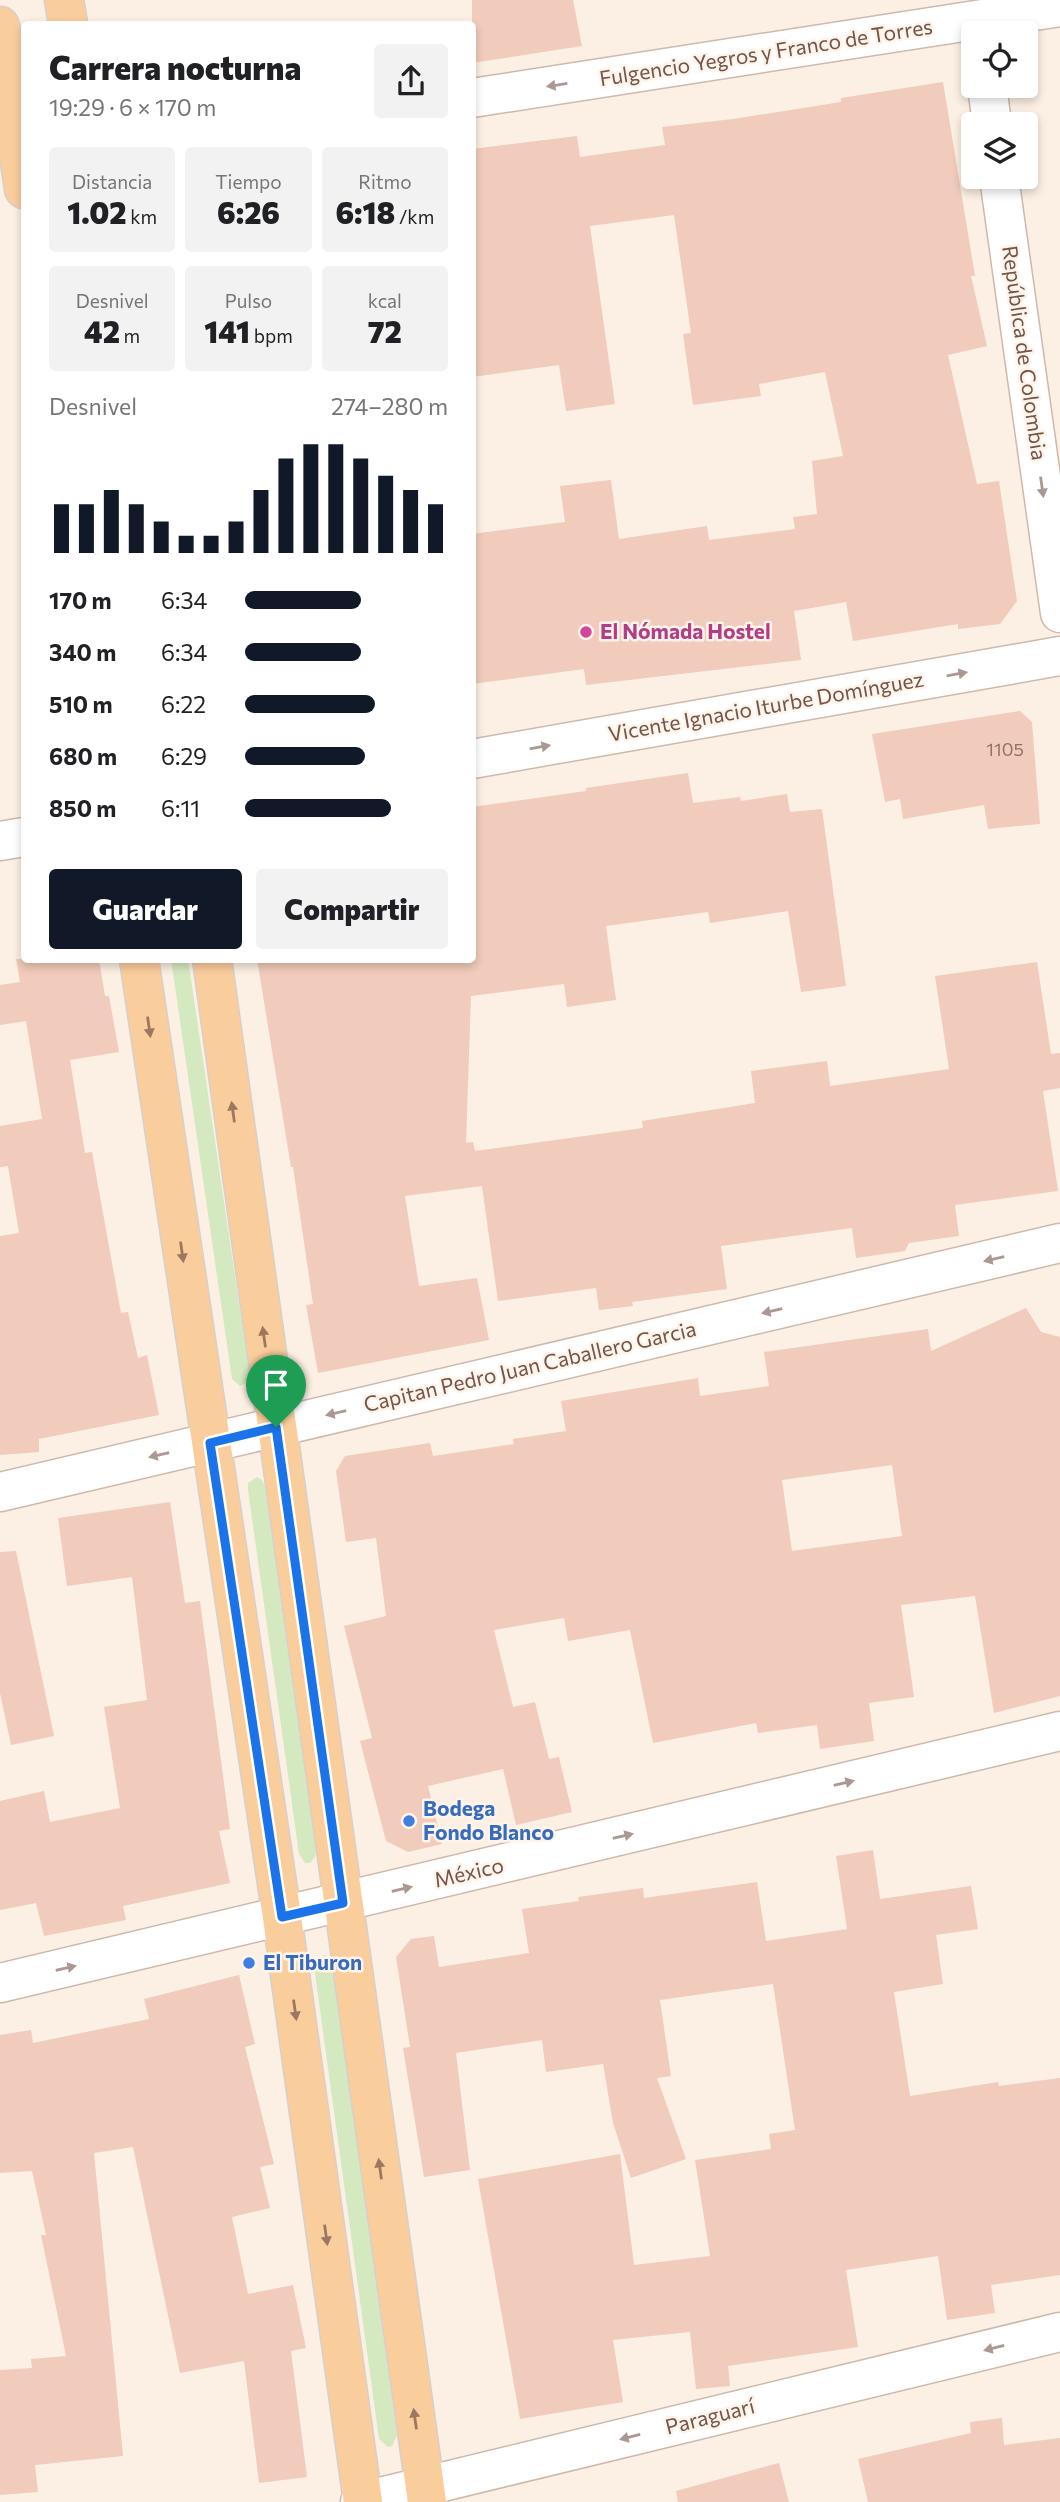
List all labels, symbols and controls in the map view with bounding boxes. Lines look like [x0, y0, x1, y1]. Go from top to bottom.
street label: Fulgencio Yegros y Franco de Torres [597, 13, 934, 90]
map controls [961, 21, 1038, 189]
button: locate [961, 21, 1038, 98]
button: share [374, 44, 448, 118]
text: Carrera nocturna [49, 47, 301, 87]
one-way arrow [546, 80, 568, 91]
text: 19:29 · 6 × 170 m [49, 93, 216, 121]
button: layers [961, 112, 1038, 189]
text: Distancia [72, 170, 152, 193]
text: Tiempo [215, 170, 282, 193]
text: Ritmo [358, 170, 412, 193]
text: 1.02 [67, 193, 127, 230]
text: 6:26 [217, 193, 280, 230]
text: 6:18 [335, 193, 395, 230]
text: km [127, 205, 157, 228]
text: /km [395, 205, 434, 228]
street label: República de Colombia [998, 244, 1053, 462]
text: Desnivel [76, 289, 149, 312]
text: Pulso [225, 289, 272, 312]
text: kcal [368, 289, 402, 312]
text: 42 [84, 312, 120, 349]
text: 141 [204, 312, 250, 349]
text: 72 [368, 312, 402, 349]
text: m [120, 324, 140, 347]
text: bpm [250, 324, 293, 347]
text: Desnivel [49, 392, 137, 420]
text: 274–280 m [331, 392, 448, 420]
one-way arrow [1037, 476, 1048, 498]
text: 170 m [49, 586, 112, 614]
text: 6:34 [161, 586, 207, 614]
place label: El Nómada Hostel [600, 618, 771, 643]
marker: El Nómada Hostel [578, 624, 594, 640]
text: 340 m [49, 638, 116, 666]
text: 6:34 [161, 638, 207, 666]
street label: Vicente Ignacio Iturbe Domínguez [606, 665, 925, 746]
one-way arrow [946, 668, 968, 679]
text: 510 m [49, 690, 113, 718]
text: 6:22 [161, 690, 206, 718]
house number: 1105 [986, 738, 1024, 760]
one-way arrow [529, 741, 551, 752]
text: 680 m [49, 742, 117, 770]
text: 6:29 [161, 742, 207, 770]
text: 850 m [49, 794, 116, 822]
text: 6:11 [161, 794, 200, 822]
button: Guardar [49, 869, 242, 949]
button: Compartir [256, 869, 448, 949]
one-way arrow [144, 1016, 155, 1038]
one-way arrow [227, 1101, 238, 1123]
one-way arrow [177, 1241, 188, 1263]
one-way arrow [982, 1254, 1004, 1265]
one-way arrow [761, 1305, 783, 1316]
street label: Capitan Pedro Juan Caballero Garcia [361, 1315, 698, 1416]
one-way arrow [259, 1326, 270, 1348]
pin [246, 1355, 306, 1427]
icon: arrive [257, 1366, 295, 1404]
one-way arrow [325, 1408, 347, 1419]
one-way arrow [148, 1449, 170, 1460]
one-way arrow [834, 1777, 856, 1788]
place label: Bodega Fondo Blanco [423, 1795, 554, 1844]
marker: Bodega Fondo Blanco [401, 1813, 417, 1829]
one-way arrow [612, 1830, 634, 1841]
street label: México [431, 1851, 506, 1892]
one-way arrow [391, 1883, 413, 1894]
place label: El Tiburon [263, 1949, 362, 1974]
marker: El Tiburon [241, 1955, 257, 1971]
one-way arrow [56, 1962, 78, 1973]
one-way arrow [290, 1999, 301, 2021]
one-way arrow [374, 2158, 385, 2180]
one-way arrow [321, 2224, 332, 2246]
one-way arrow [983, 2343, 1005, 2354]
street label: Paraguarí [662, 2392, 757, 2439]
one-way arrow [409, 2408, 420, 2430]
one-way arrow [619, 2431, 641, 2442]

